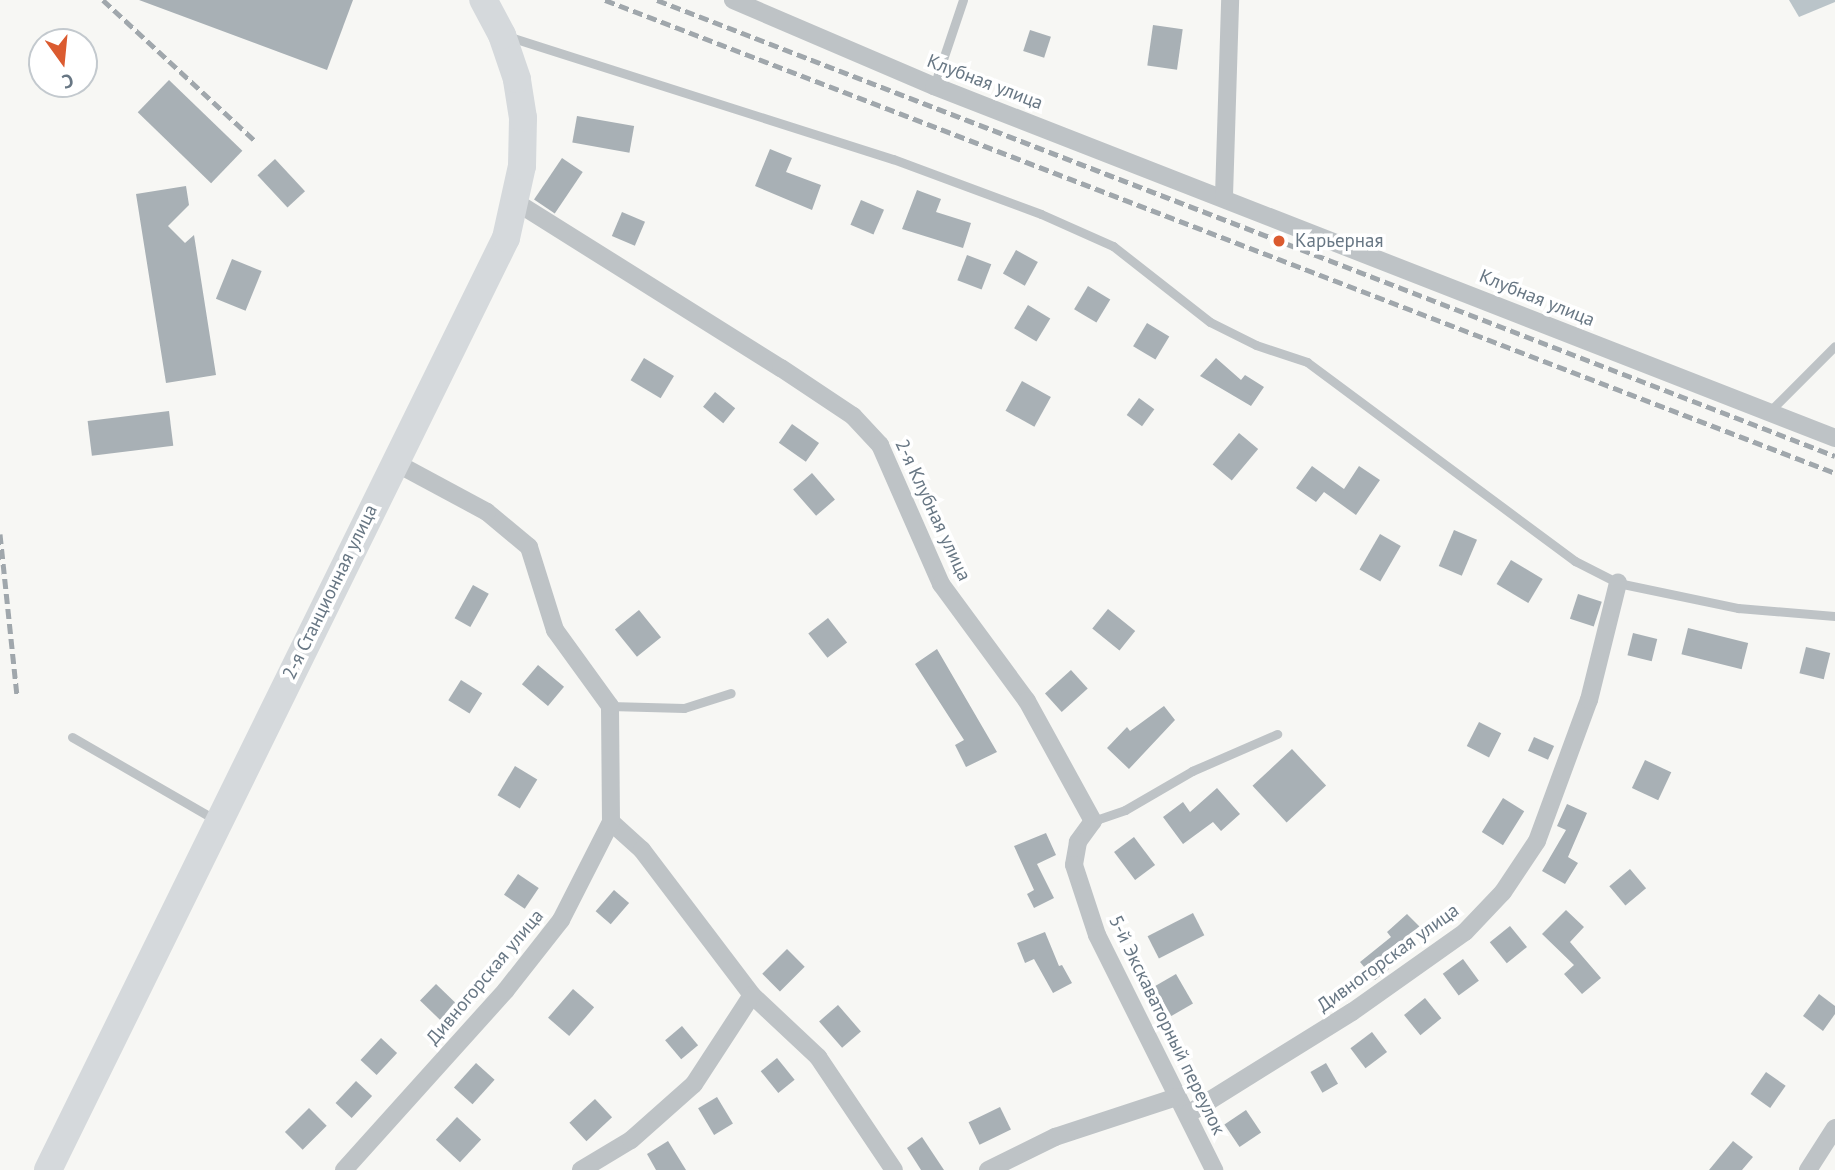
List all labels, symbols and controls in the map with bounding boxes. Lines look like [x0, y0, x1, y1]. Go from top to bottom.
north arrow [28, 28, 98, 98]
street label: Клубная улица [924, 49, 1046, 115]
text: С [60, 68, 76, 94]
place label: Карьерная [1295, 230, 1384, 252]
marker: Карьерная [1269, 231, 1289, 251]
street label: Клубная улица [1476, 265, 1598, 331]
street label: 2-я Клубная улица [890, 436, 976, 584]
street label: 2-я Станционная улица [278, 501, 382, 683]
street label: Дивногорская улица [1313, 899, 1463, 1017]
street label: Дивногорская улица [422, 905, 548, 1049]
street label: 5-й Экскаваторный переулок [1104, 912, 1230, 1138]

